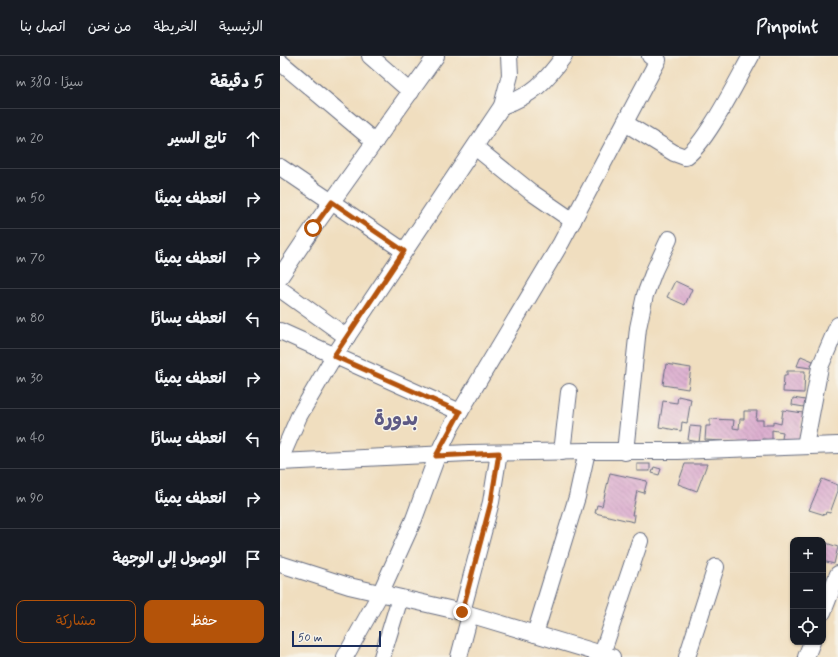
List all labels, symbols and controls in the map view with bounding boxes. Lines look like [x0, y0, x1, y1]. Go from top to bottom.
text: Pinpoint [756, 15, 818, 40]
text: اتصل بنا [20, 18, 66, 36]
text: من نحن [88, 18, 131, 36]
text: الخريطة [153, 18, 197, 36]
text: الرئيسية [219, 18, 263, 36]
text: 5 دقيقة [210, 71, 264, 93]
text: سيرًا · 380 m [16, 74, 83, 91]
icon: ahead [242, 128, 264, 150]
text: تابع السير [168, 129, 226, 149]
text: 20 m [16, 130, 44, 147]
icon: right [242, 188, 264, 210]
text: انعطف يمينًا [155, 189, 226, 209]
text: 50 m [16, 190, 45, 207]
route start [304, 219, 322, 237]
icon: right [242, 248, 264, 270]
text: انعطف يمينًا [155, 249, 226, 269]
text: 70 m [16, 250, 45, 267]
icon: left [242, 308, 264, 330]
text: انعطف يسارًا [151, 309, 226, 329]
text: 80 m [16, 310, 45, 327]
icon: right [242, 368, 264, 390]
text: انعطف يمينًا [155, 369, 226, 389]
text: 30 m [16, 370, 43, 387]
district label: بدورة [374, 406, 418, 433]
icon: left [242, 428, 264, 450]
text: انعطف يسارًا [151, 429, 226, 449]
text: 40 m [16, 430, 45, 447]
icon: right [242, 488, 264, 510]
text: انعطف يمينًا [155, 489, 226, 509]
text: 90 m [16, 490, 44, 507]
map controls [790, 537, 826, 645]
button: + [790, 537, 826, 573]
icon: arrive [242, 548, 264, 570]
text: الوصول إلى الوجهة [112, 549, 226, 569]
button: − [790, 573, 826, 609]
button: مشاركة [16, 600, 136, 643]
button: حفظ [144, 600, 264, 643]
route end [453, 603, 471, 621]
button: locate [790, 609, 826, 645]
scale bar [292, 629, 381, 648]
text: 50 m [298, 631, 323, 645]

